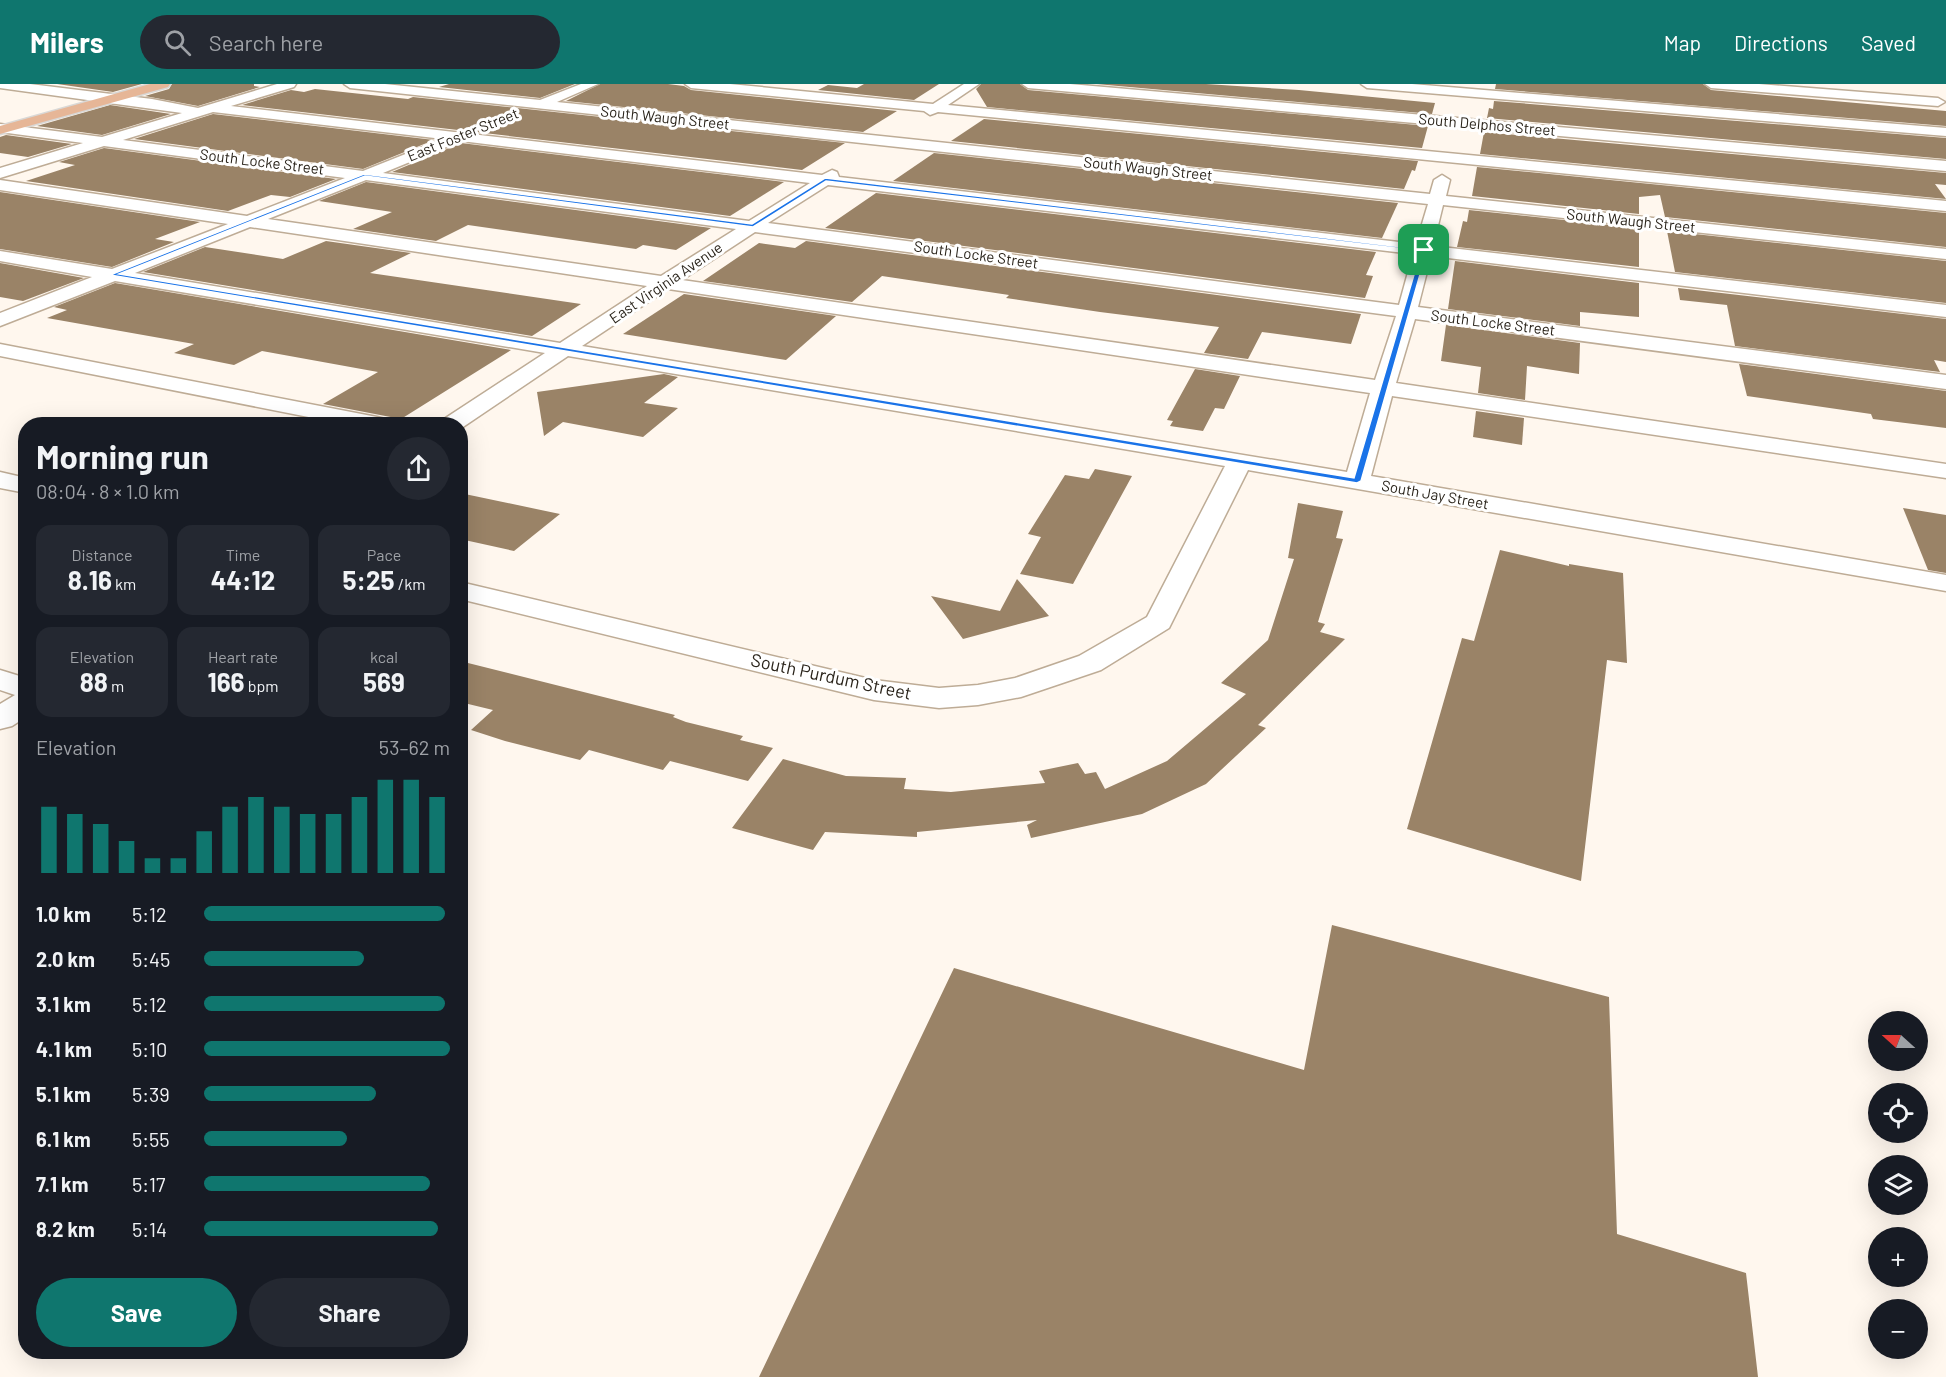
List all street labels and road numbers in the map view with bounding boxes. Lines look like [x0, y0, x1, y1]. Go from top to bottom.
street label: South Waugh Street [600, 101, 731, 133]
street label: East Foster Street [404, 104, 521, 165]
street label: South Delphos Street [1418, 109, 1557, 139]
street label: South Locke Street [199, 144, 325, 178]
street label: South Waugh Street [1083, 152, 1214, 184]
street label: South Waugh Street [1566, 204, 1697, 236]
street label: South Locke Street [913, 236, 1039, 272]
street label: East Virginia Avenue [606, 238, 725, 327]
street label: South Locke Street [1430, 305, 1556, 339]
street label: South Jay Street [1380, 476, 1490, 512]
street label: South Purdum Street [749, 648, 914, 704]

